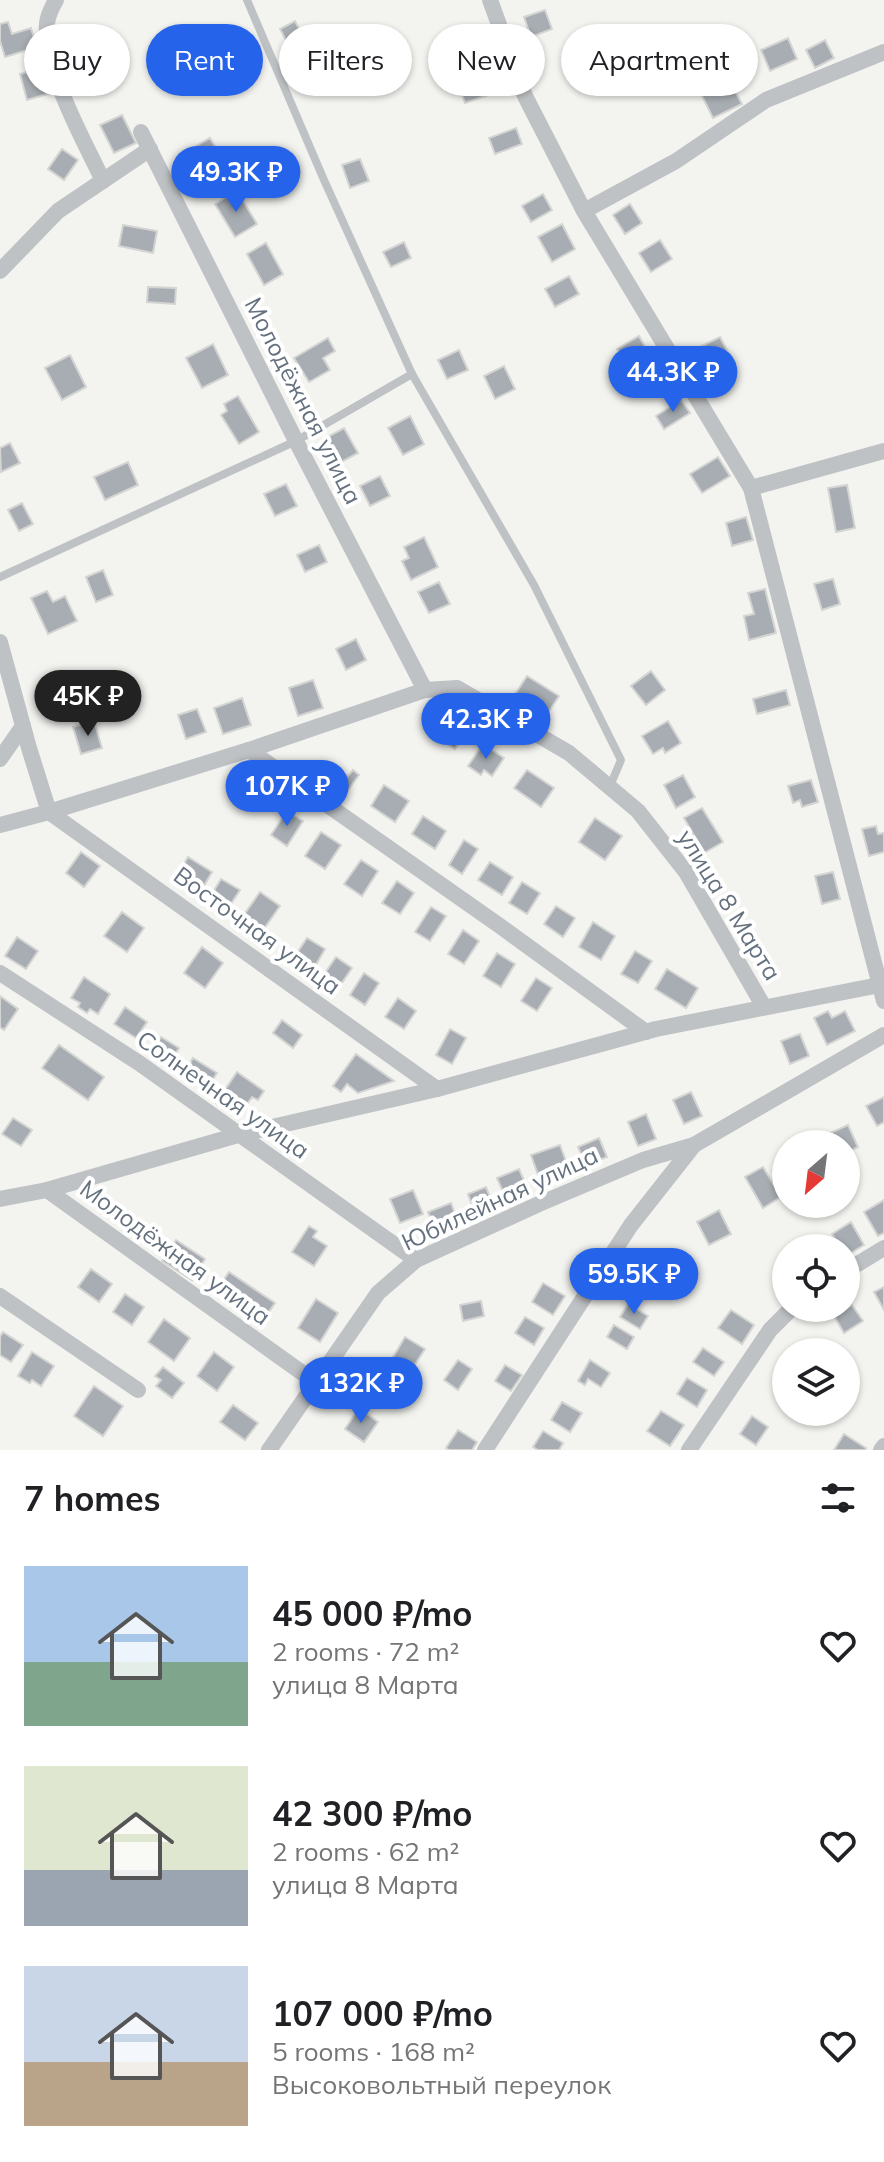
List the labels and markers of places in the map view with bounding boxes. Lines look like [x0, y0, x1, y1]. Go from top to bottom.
pin: 49.3K ₽ [162, 146, 310, 214]
pin: 44.3K ₽ [599, 346, 747, 414]
pin: 45K ₽ [32, 670, 144, 738]
pin: 42.3K ₽ [412, 693, 560, 761]
pin: 107K ₽ [222, 760, 352, 828]
pin: 59.5K ₽ [560, 1248, 708, 1316]
pin: 132K ₽ [296, 1357, 426, 1425]

